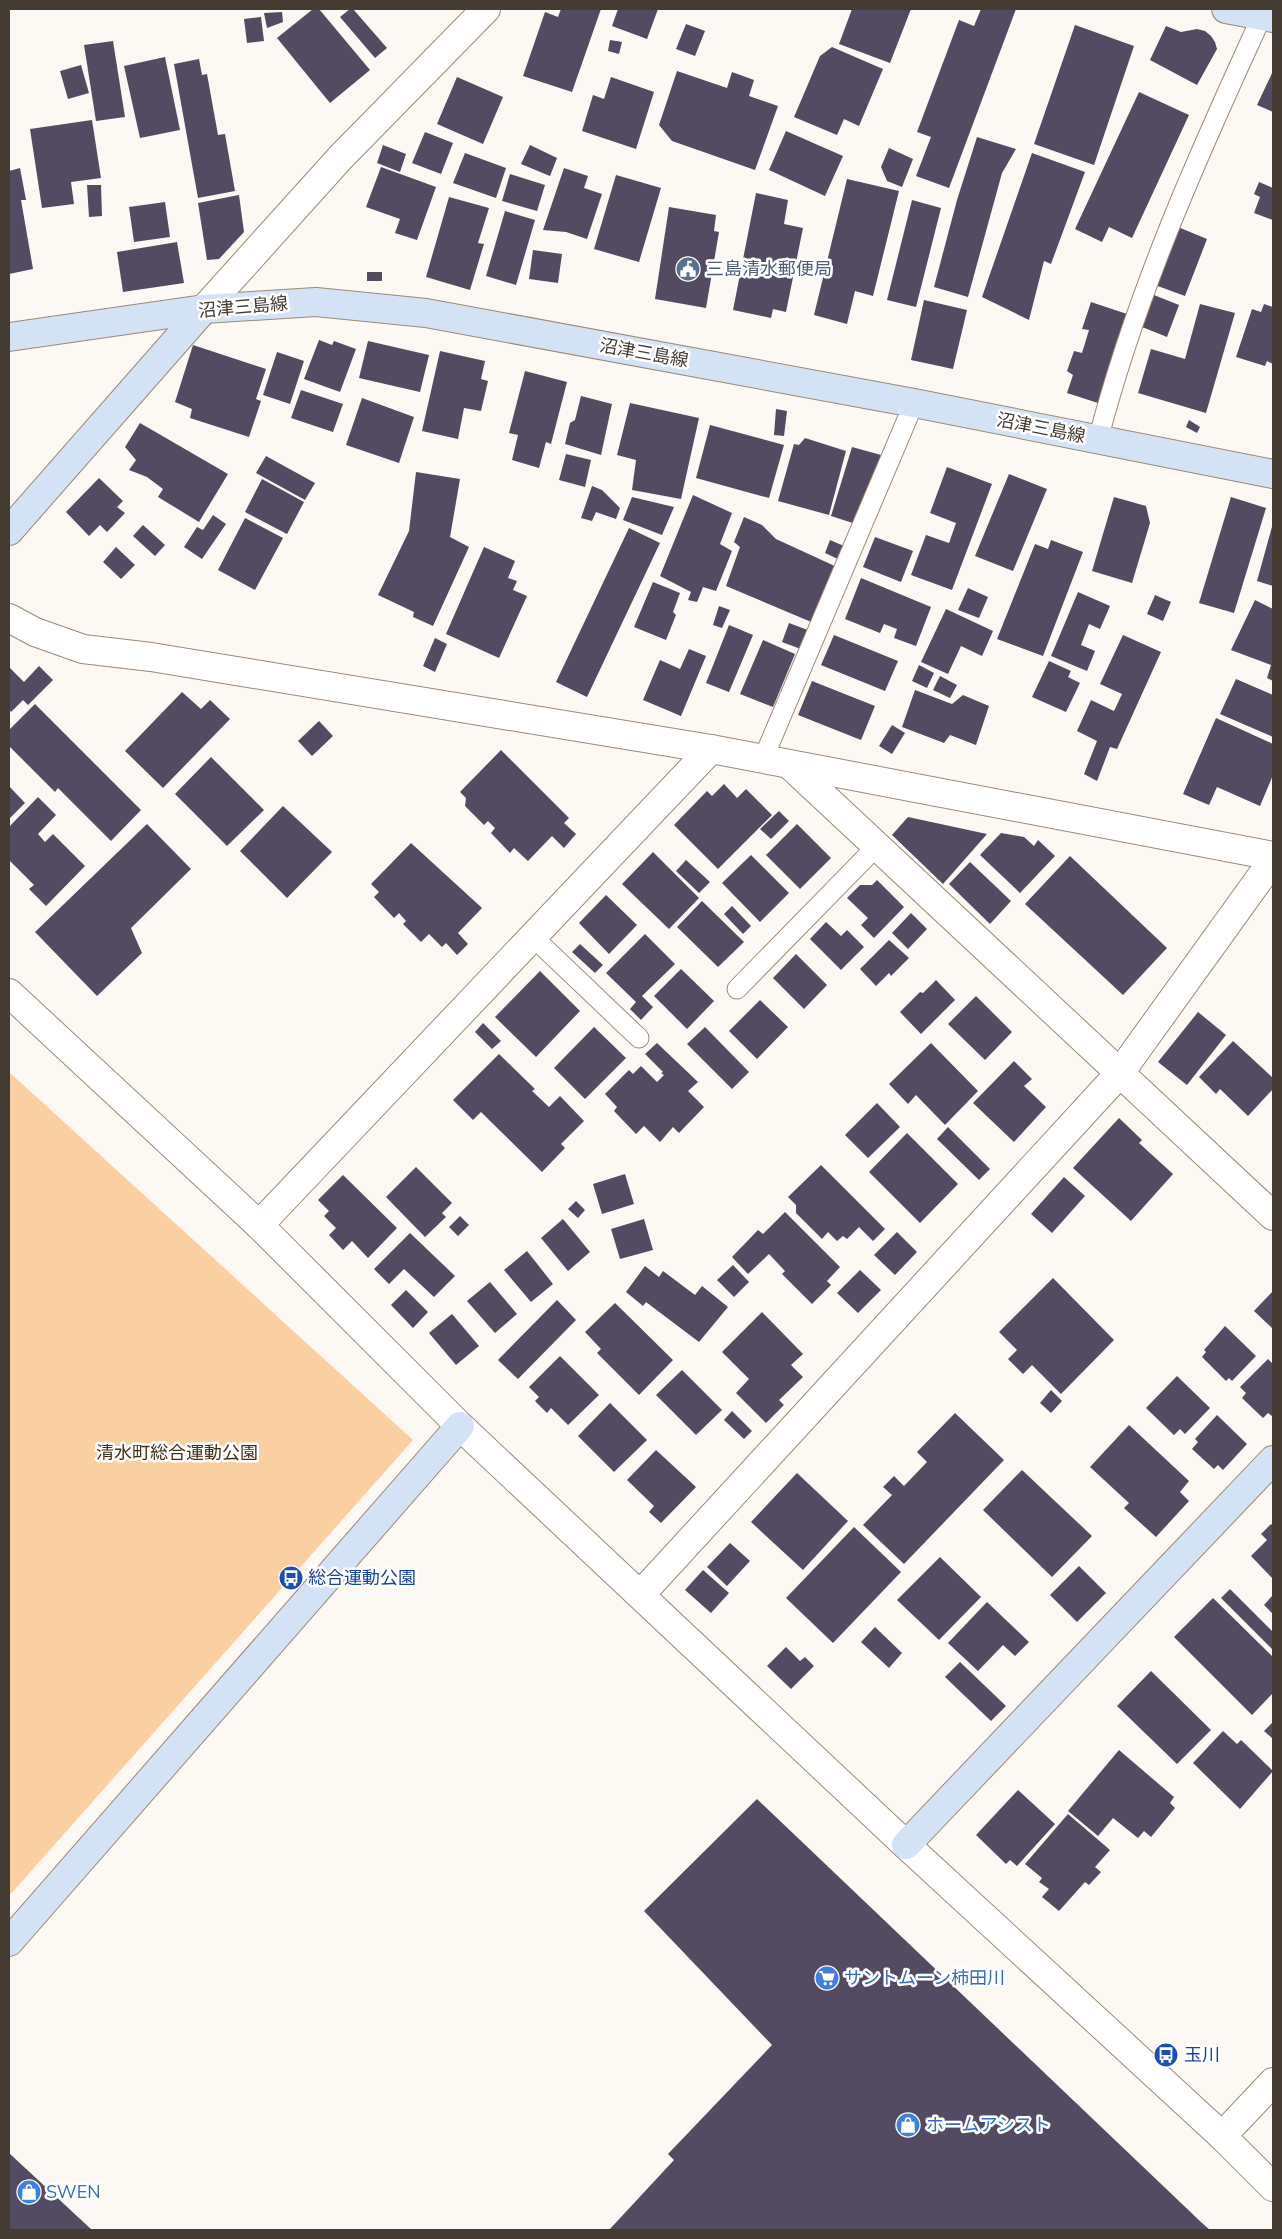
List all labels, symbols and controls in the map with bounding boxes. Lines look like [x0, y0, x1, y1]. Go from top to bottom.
public building icon: 三島清水郵便局 [675, 256, 701, 282]
place label: 三島清水郵便局 [706, 257, 832, 281]
street label: 沼津三島線 [197, 291, 289, 323]
street label: 沼津三島線 [598, 333, 690, 373]
street label: 沼津三島線 [995, 408, 1087, 448]
park label: 清水町総合運動公園 [96, 1441, 258, 1465]
bus stop icon: 総合運動公園 [278, 1565, 304, 1591]
place label: 総合運動公園 [308, 1566, 416, 1590]
supermarket icon: サントムーン柿田川 [814, 1965, 840, 1991]
place label: サントムーン柿田川 [844, 1966, 1005, 1990]
bus stop icon: 玉川 [1153, 2042, 1179, 2068]
place label: 玉川 [1184, 2043, 1220, 2067]
shop icon: ホームアシスト [895, 2112, 921, 2138]
place label: ホームアシスト [926, 2113, 1051, 2137]
shop icon: SWEN [16, 2179, 42, 2205]
place label: SWEN [46, 2180, 101, 2204]

